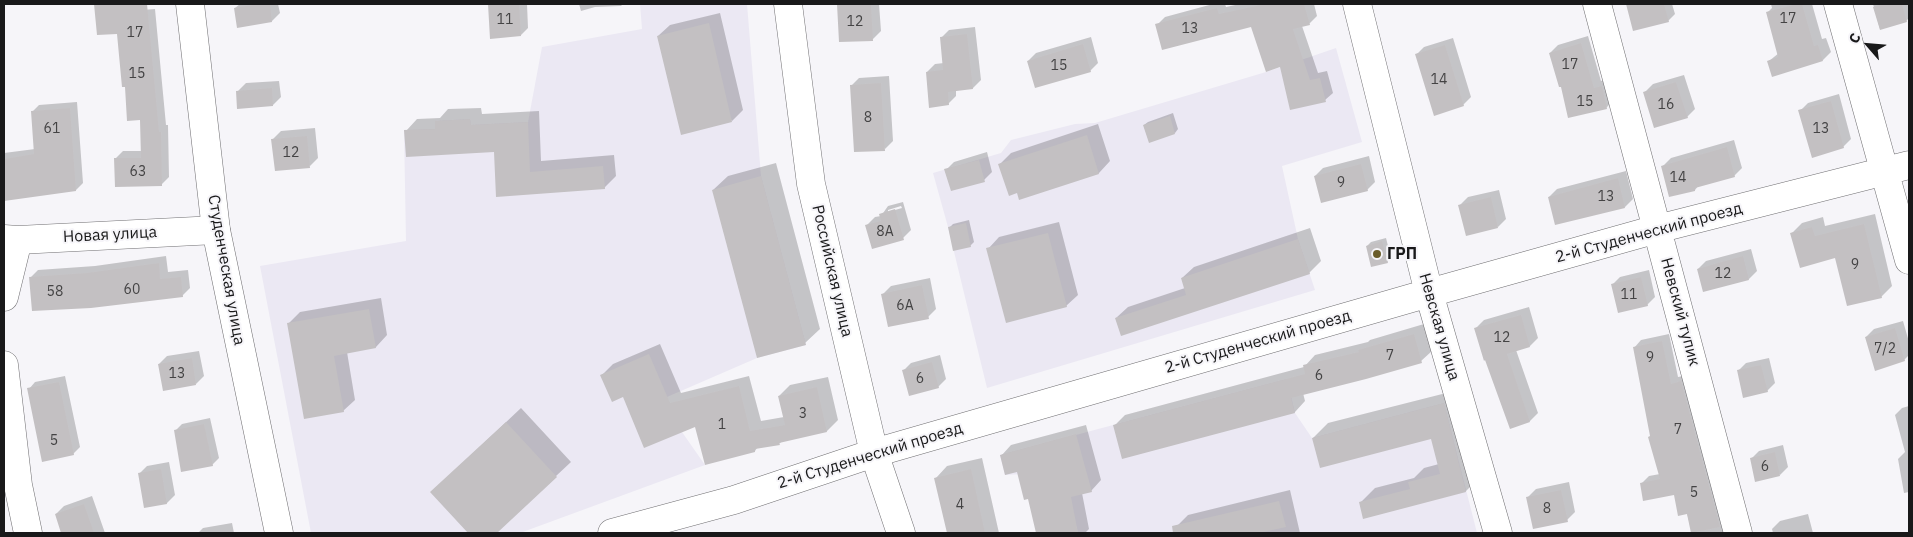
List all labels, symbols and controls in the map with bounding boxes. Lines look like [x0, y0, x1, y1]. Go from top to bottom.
house number: 17 [1780, 11, 1796, 27]
house number: 11 [497, 12, 513, 28]
house number: 12 [847, 14, 863, 30]
north arrow [1843, 20, 1893, 70]
house number: 13 [1182, 21, 1198, 37]
house number: 17 [127, 25, 143, 41]
text: С [1845, 30, 1865, 46]
house number: 17 [1562, 57, 1578, 73]
house number: 15 [1051, 58, 1067, 74]
house number: 15 [129, 66, 145, 82]
house number: 14 [1431, 72, 1447, 88]
house number: 15 [1577, 94, 1593, 110]
house number: 16 [1658, 97, 1674, 113]
house number: 8 [864, 110, 872, 126]
house number: 61 [44, 121, 60, 137]
house number: 13 [1813, 121, 1829, 137]
house number: 12 [283, 145, 299, 161]
house number: 63 [130, 164, 146, 180]
house number: 14 [1670, 170, 1686, 186]
house number: 9 [1337, 175, 1345, 191]
house number: 13 [1598, 189, 1614, 205]
street label: Студенческая улица [203, 193, 249, 347]
street label: 2-й Студенческий проезд [1553, 199, 1745, 267]
street label: Российская улица [807, 203, 857, 339]
street label: Новая улица [62, 223, 158, 247]
house number: 8А [876, 224, 894, 240]
place label: ГРП [1387, 244, 1417, 264]
marker: ГРП [1371, 248, 1383, 260]
street label: Невский тупик [1656, 256, 1704, 368]
house number: 9 [1851, 257, 1859, 273]
house number: 12 [1715, 266, 1731, 282]
street label: Невская улица [1414, 271, 1464, 383]
house number: 60 [124, 282, 140, 298]
house number: 58 [47, 284, 63, 300]
house number: 11 [1621, 287, 1637, 303]
house number: 6А [896, 298, 914, 314]
street label: 2-й Студенческий проезд [1163, 306, 1353, 378]
house number: 12 [1494, 330, 1510, 346]
house number: 7/2 [1874, 341, 1896, 357]
house number: 7 [1386, 348, 1394, 364]
house number: 9 [1646, 350, 1654, 366]
house number: 13 [169, 366, 185, 382]
house number: 6 [1315, 368, 1323, 384]
house number: 6 [916, 371, 924, 387]
house number: 3 [799, 406, 807, 422]
house number: 1 [718, 417, 726, 433]
street label: 2-й Студенческий проезд [775, 419, 965, 493]
house number: 7 [1674, 422, 1682, 438]
house number: 5 [50, 433, 58, 449]
house number: 6 [1761, 459, 1769, 475]
house number: 5 [1690, 485, 1698, 501]
house number: 4 [956, 497, 964, 513]
house number: 8 [1543, 501, 1551, 517]

